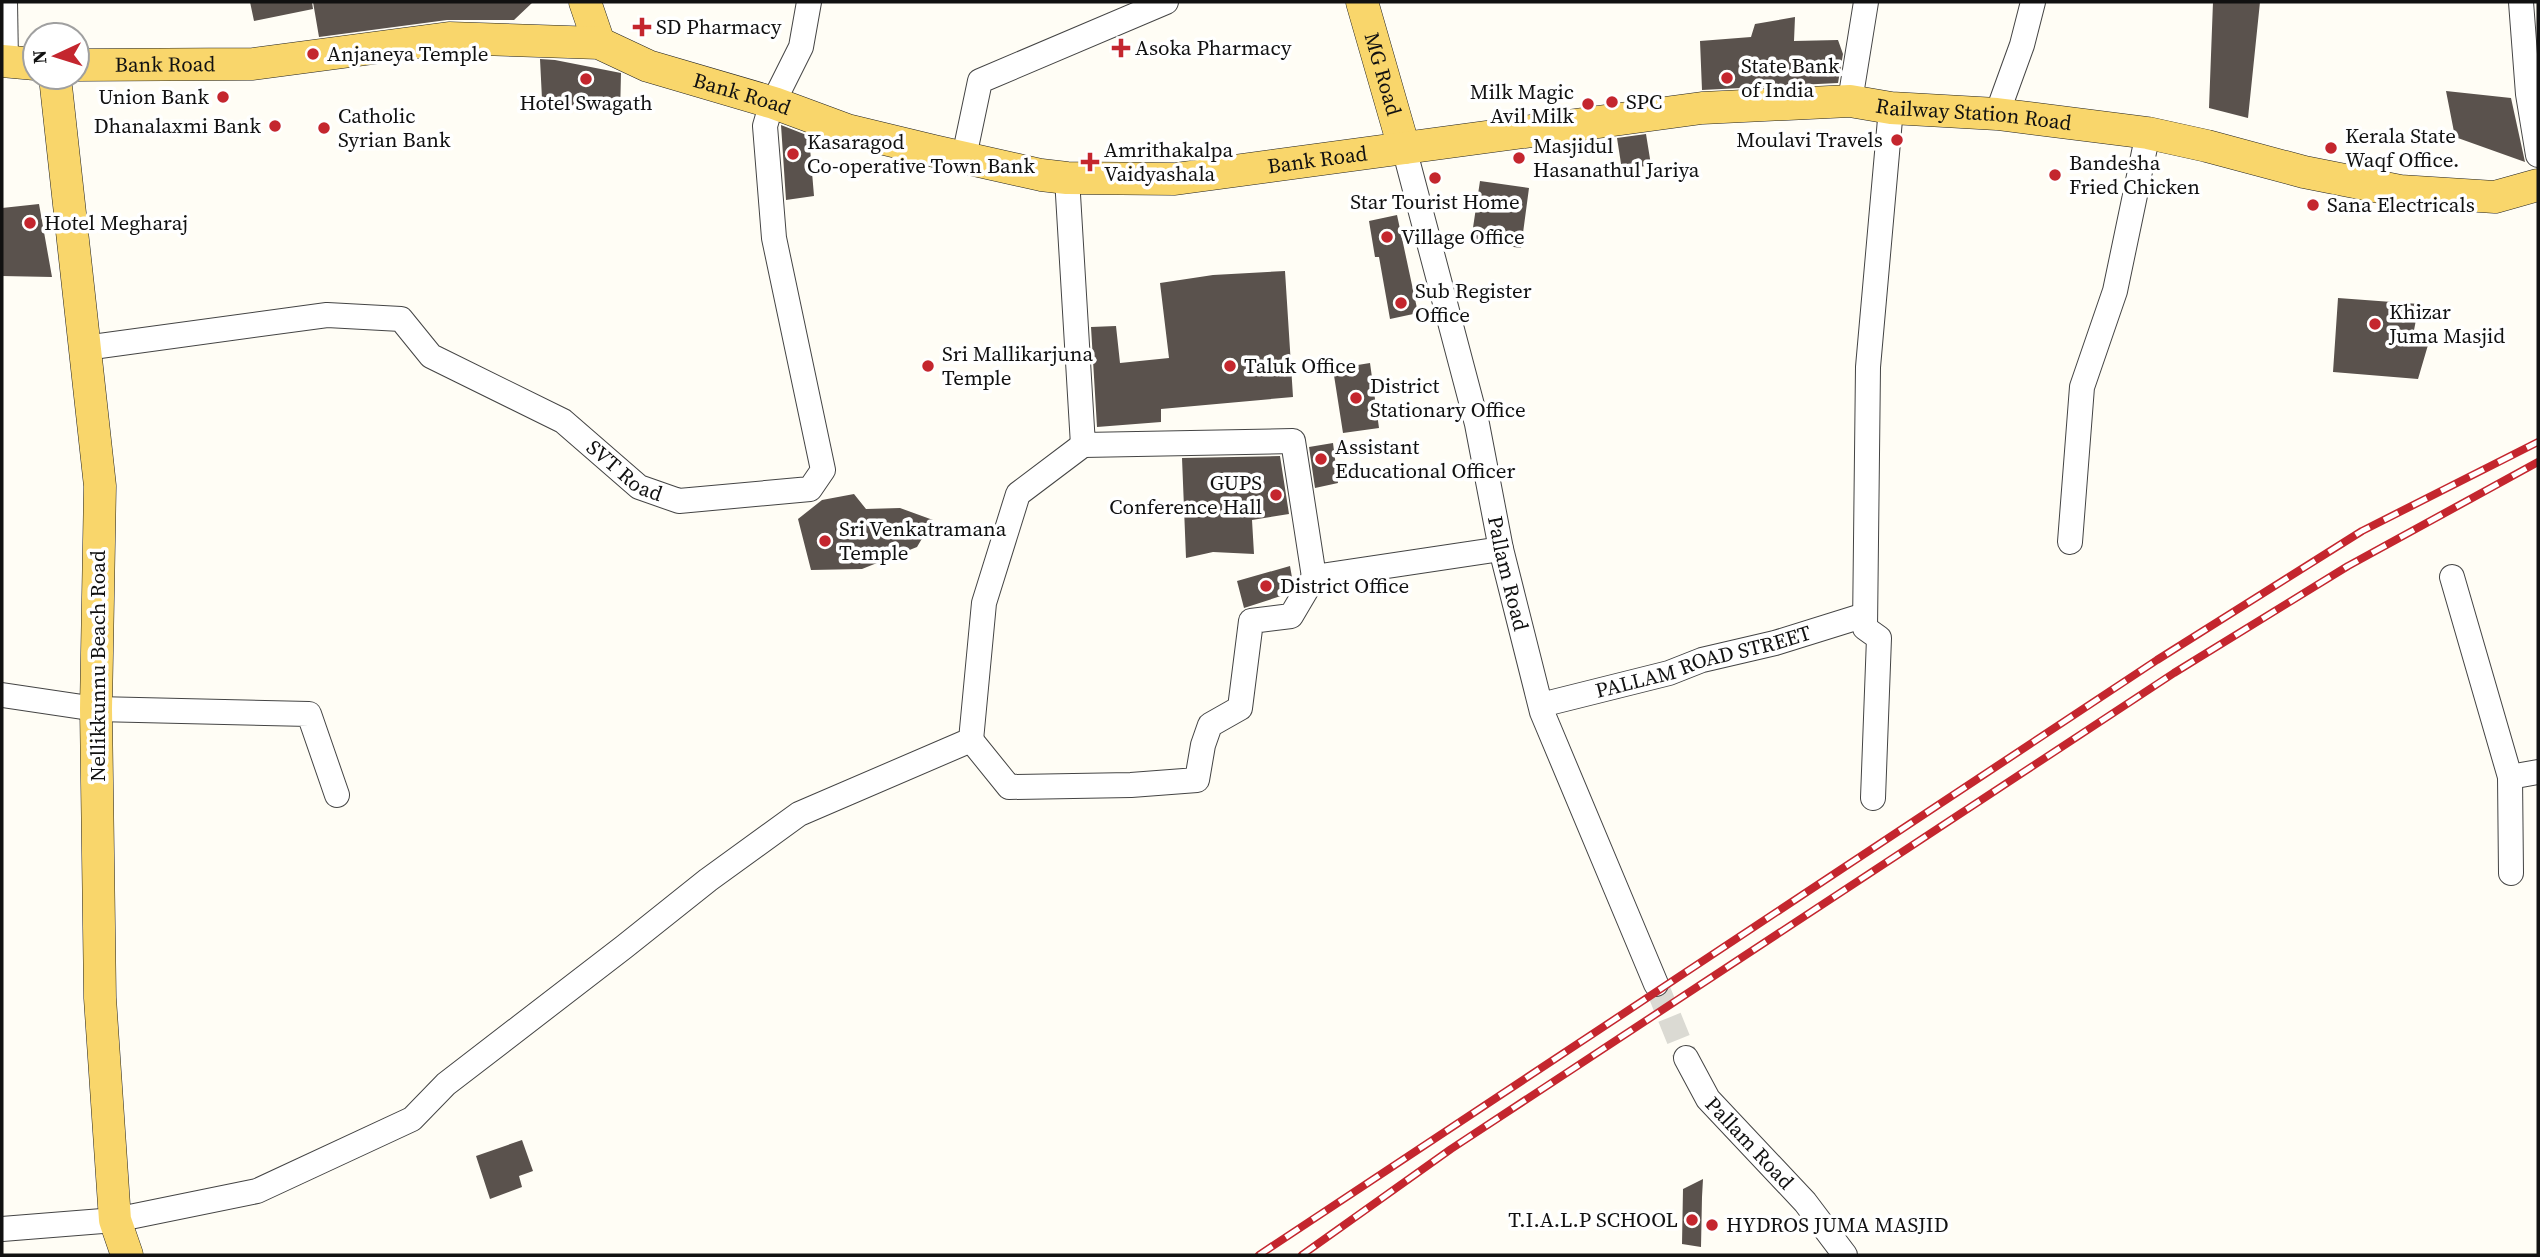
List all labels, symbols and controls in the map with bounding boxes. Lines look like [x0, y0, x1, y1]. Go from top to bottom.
place label: SD Pharmacy [656, 12, 782, 41]
marker: SD Pharmacy [634, 19, 650, 35]
north arrow [21, 21, 91, 91]
street label: MG Road [1357, 29, 1409, 119]
place label: Asoka Pharmacy [1135, 33, 1292, 62]
place label: Anjaneya Temple [327, 39, 488, 68]
marker: Asoka Pharmacy [1113, 40, 1129, 56]
marker: Anjaneya Temple [305, 46, 321, 62]
text: N [26, 49, 52, 65]
street label: Bank Road [115, 49, 215, 79]
place label: State Bank of India [1741, 51, 1840, 104]
street label: Bank Road [690, 65, 795, 122]
marker: State Bank of India [1719, 70, 1735, 86]
marker: Hotel Swagath [578, 71, 594, 87]
place label: Milk Magic Avil Milk [1470, 77, 1574, 130]
place label: Union Bank [98, 82, 210, 111]
place label: SPC [1626, 87, 1662, 116]
place label: Hotel Swagath [519, 88, 653, 117]
marker: Union Bank [215, 89, 231, 105]
street label: Railway Station Road [1874, 91, 2074, 137]
marker: SPC [1604, 94, 1620, 110]
marker: Milk Magic Avil Milk [1580, 96, 1596, 112]
place label: Catholic Syrian Bank [338, 101, 451, 154]
place label: Dhanalaxmi Bank [94, 111, 262, 140]
marker: Dhanalaxmi Bank [267, 118, 283, 134]
marker: Catholic Syrian Bank [316, 120, 332, 136]
place label: Kerala State Waqf Office. [2345, 121, 2459, 174]
place label: Moulavi Travels [1736, 125, 1883, 154]
place label: Kasaragod Co-operative Town Bank [807, 127, 1035, 180]
place label: Masjidul Hasanathul Jariya [1533, 131, 1700, 184]
marker: Moulavi Travels [1889, 132, 1905, 148]
place label: Amrithakalpa Vaidyashala [1104, 135, 1233, 188]
street label: Bank Road [1265, 138, 1369, 180]
marker: Kerala State Waqf Office. [2323, 140, 2339, 156]
marker: Kasaragod Co-operative Town Bank [785, 146, 801, 162]
place label: Bandesha Fried Chicken [2069, 148, 2200, 201]
marker: Masjidul Hasanathul Jariya [1511, 150, 1527, 166]
marker: Amrithakalpa Vaidyashala [1082, 154, 1098, 170]
marker: Bandesha Fried Chicken [2047, 167, 2063, 183]
marker: Star Tourist Home [1427, 170, 1443, 186]
place label: Star Tourist Home [1350, 187, 1520, 216]
place label: Sana Electricals [2327, 190, 2475, 219]
marker: Sana Electricals [2305, 197, 2321, 213]
place label: Hotel Megharaj [44, 208, 188, 237]
marker: Hotel Megharaj [22, 215, 38, 231]
place label: Village Office [1401, 222, 1525, 251]
marker: Village Office [1379, 229, 1395, 245]
place label: Sub Register Office [1415, 276, 1532, 329]
marker: Sub Register Office [1393, 295, 1409, 311]
place label: Khizar Juma Masjid [2388, 297, 2505, 350]
marker: Khizar Juma Masjid [2367, 316, 2383, 332]
place label: Sri Mallikarjuna Temple [942, 339, 1094, 392]
place label: Taluk Office [1244, 351, 1356, 380]
marker: Sri Mallikarjuna Temple [920, 358, 936, 374]
marker: Taluk Office [1222, 358, 1238, 374]
place label: District Stationary Office [1370, 371, 1526, 424]
marker: District Stationary Office [1348, 390, 1364, 406]
place label: Assistant Educational Officer [1335, 432, 1515, 485]
street label: SVT Road [580, 433, 666, 508]
marker: Assistant Educational Officer [1313, 451, 1329, 467]
place label: GUPS Conference Hall [1109, 468, 1262, 521]
marker: GUPS Conference Hall [1268, 487, 1284, 503]
street label: Pallam Road [1481, 513, 1536, 634]
place label: Sri Venkatramana Temple [839, 514, 1007, 567]
marker: Sri Venkatramana Temple [817, 533, 833, 549]
street label: Nellikkunnu Beach Road [83, 550, 112, 782]
place label: District Office [1280, 571, 1409, 600]
marker: District Office [1258, 578, 1274, 594]
street label: PALLAM ROAD STREET [1592, 618, 1815, 705]
street label: Pallam Road [1699, 1090, 1801, 1195]
place label: T.I.A.L.P SCHOOL [1508, 1205, 1678, 1234]
place label: HYDROS JUMA MASJID [1726, 1210, 1949, 1239]
marker: T.I.A.L.P SCHOOL [1684, 1212, 1700, 1228]
marker: HYDROS JUMA MASJID [1704, 1217, 1720, 1233]

